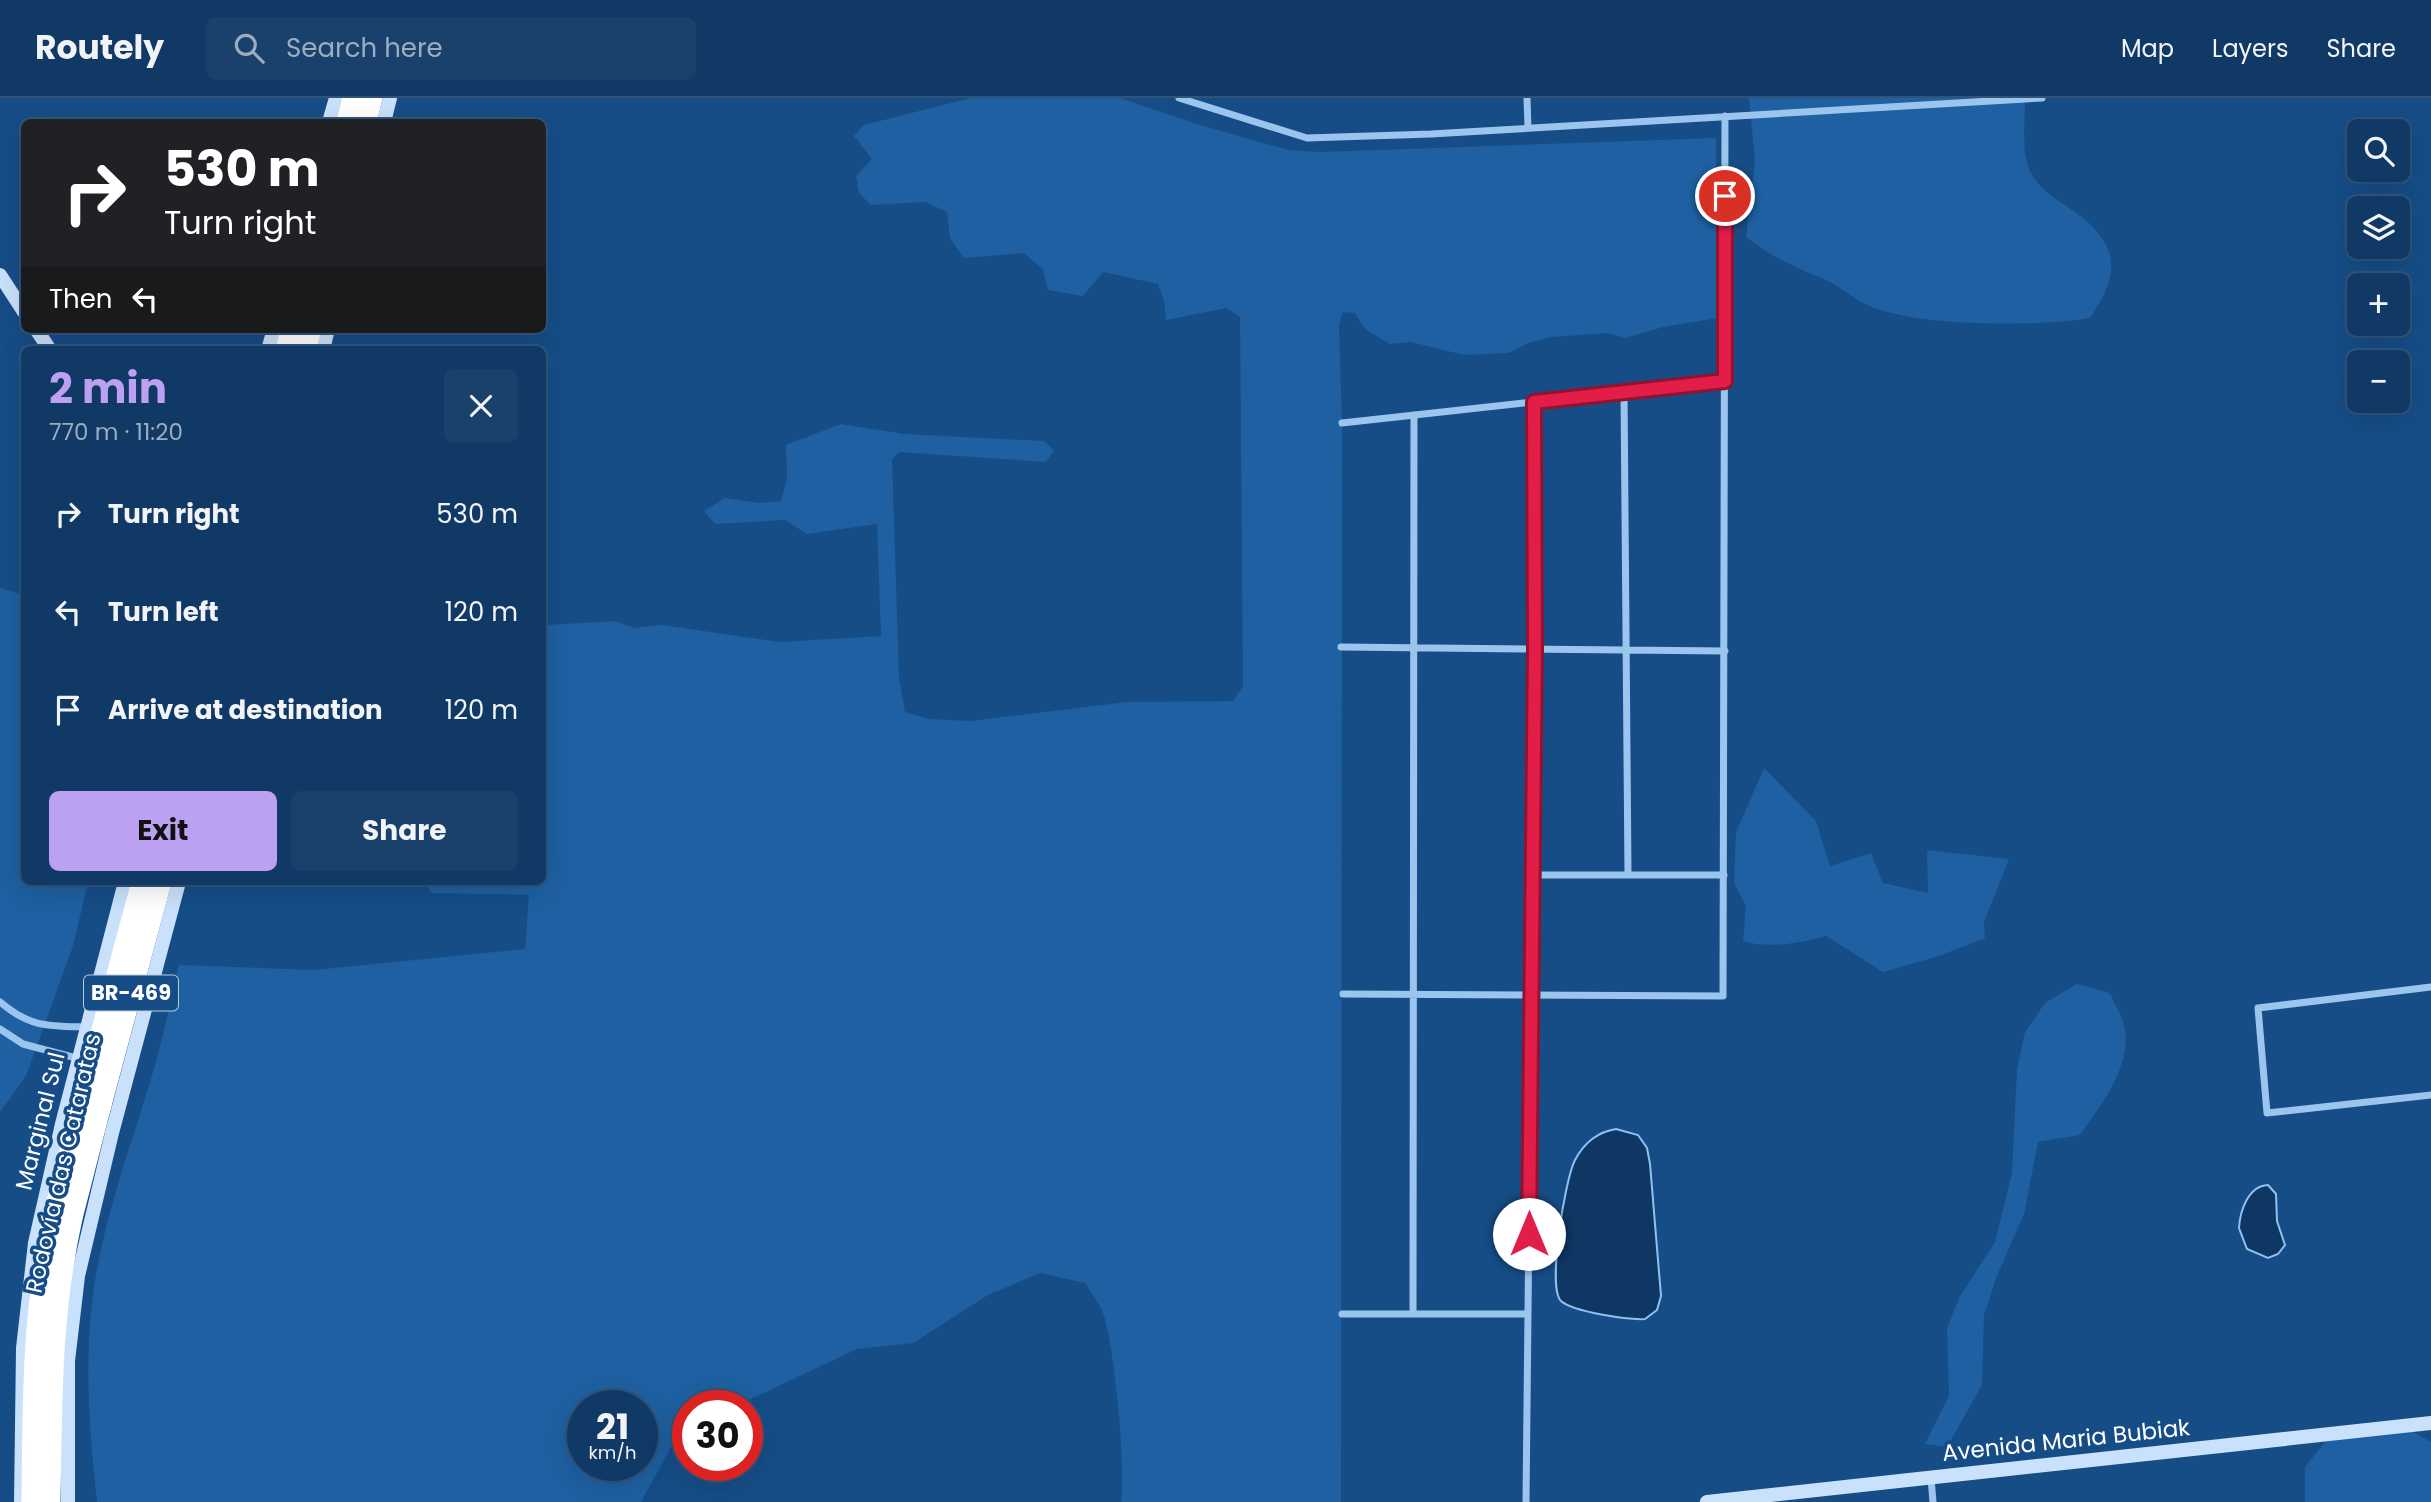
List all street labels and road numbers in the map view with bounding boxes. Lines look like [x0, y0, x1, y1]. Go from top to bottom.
road number: BR-469 [84, 976, 178, 1010]
street label: Rodovía das Cataratas [18, 1030, 108, 1296]
street label: Marginal Sul [7, 1049, 73, 1193]
street label: Avenida Maria Bubiak [1941, 1411, 2192, 1469]

